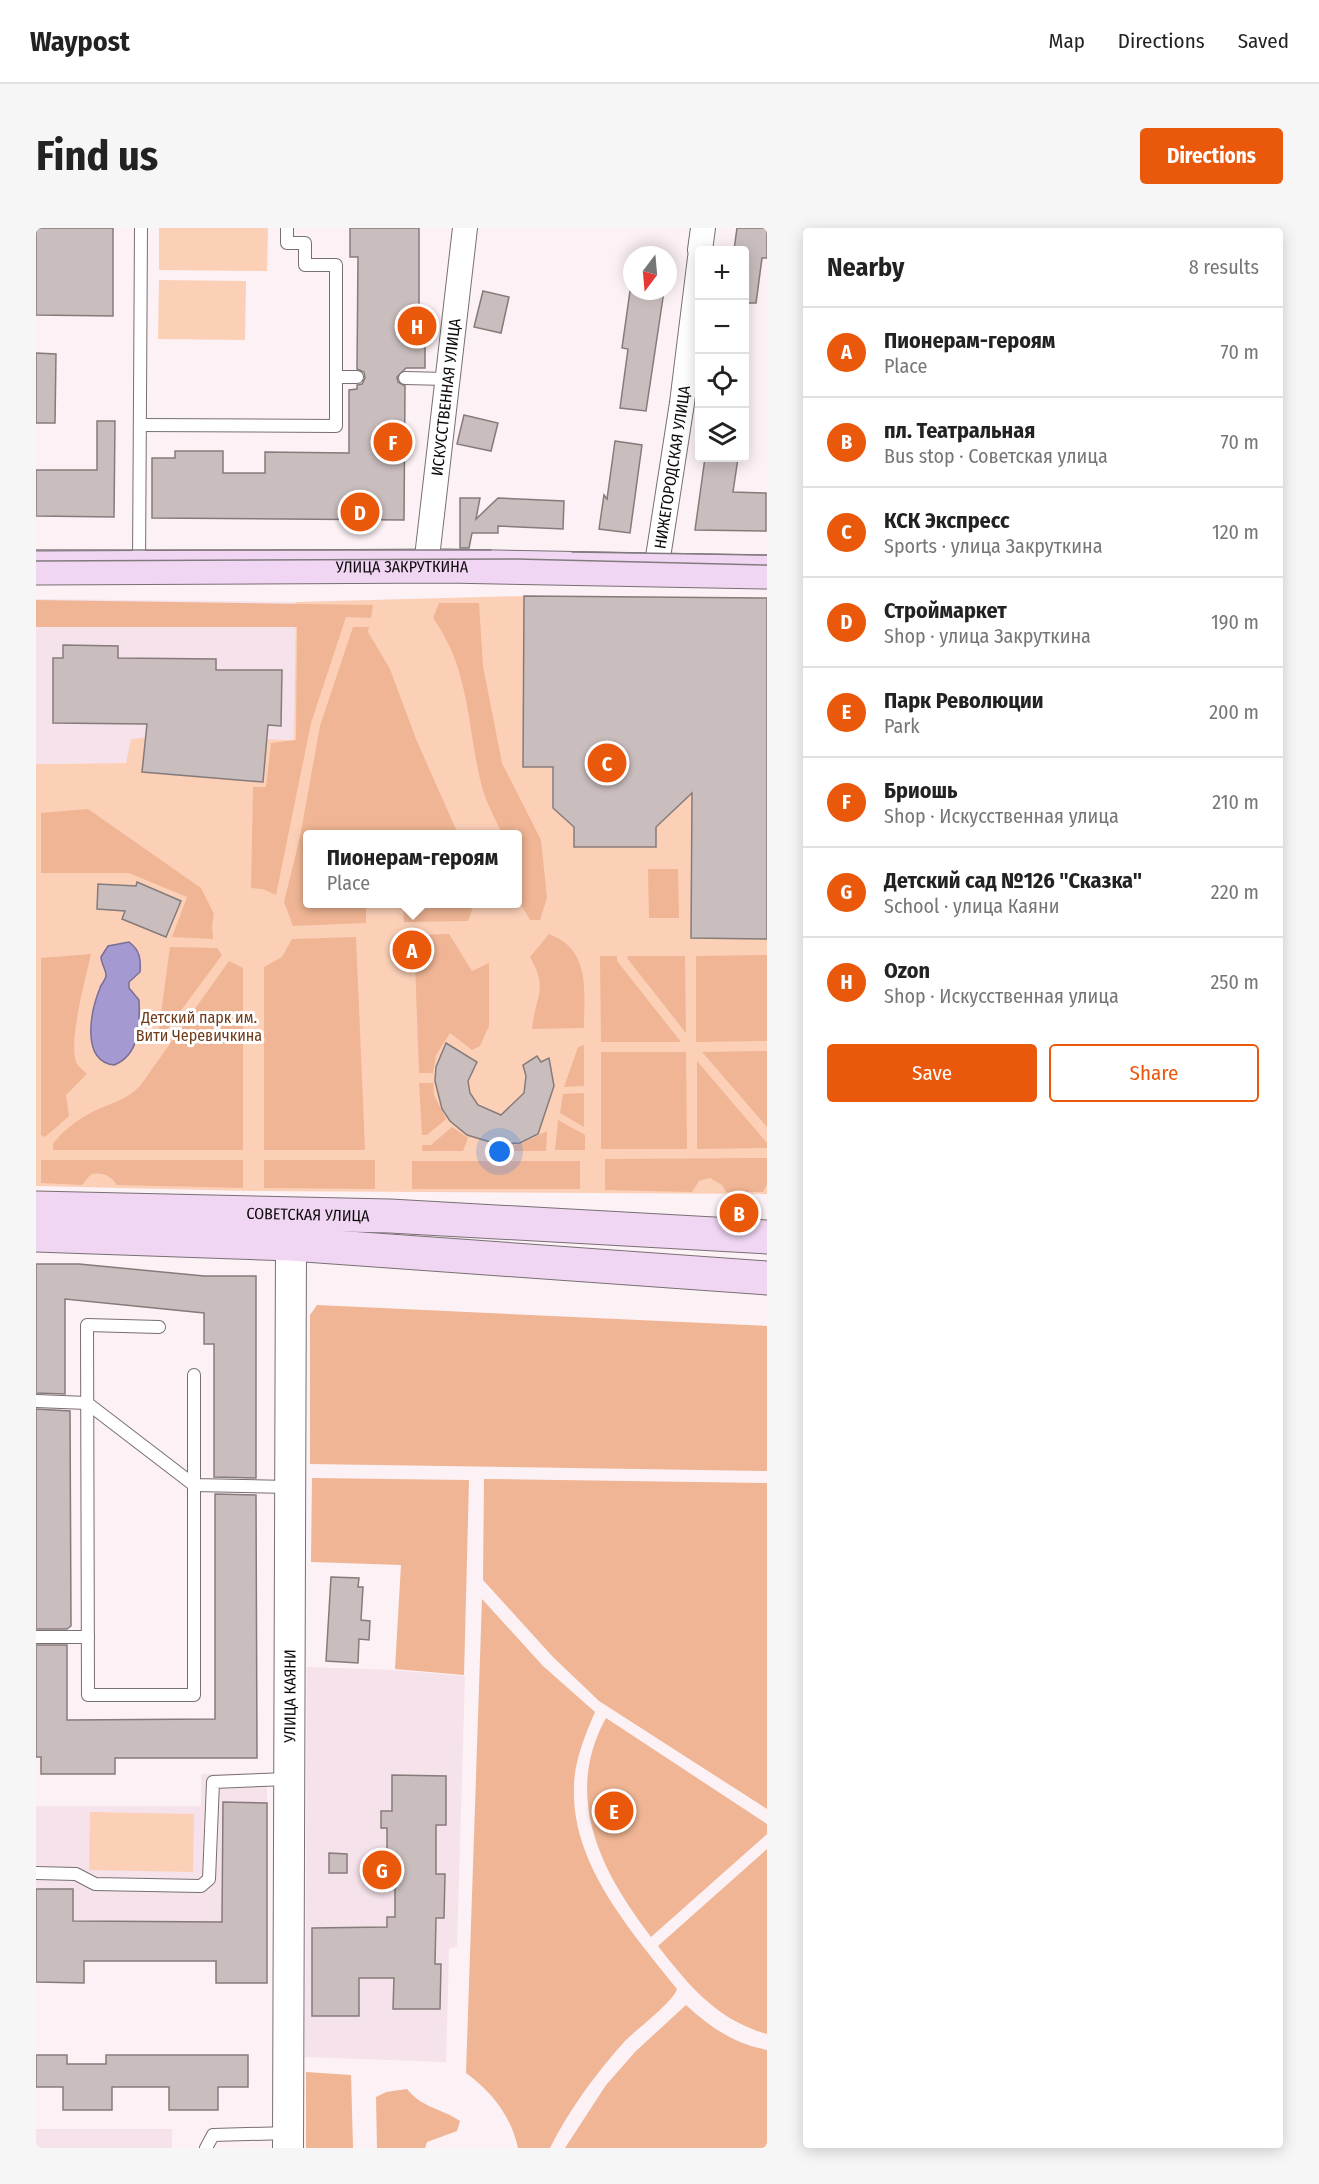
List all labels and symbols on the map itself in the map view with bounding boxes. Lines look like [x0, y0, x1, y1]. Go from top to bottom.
north arrow [623, 246, 677, 300]
pin: H [398, 304, 436, 348]
street label: ИСКУССТВЕННАЯ УЛИЦА [427, 317, 465, 477]
street label: НИЖЕГОРОДСКАЯ УЛИЦА [650, 384, 694, 550]
pin: F [374, 420, 412, 464]
pin: D [340, 490, 380, 534]
street label: УЛИЦА ЗАКРУТКИНА [335, 557, 469, 577]
pin: C [588, 740, 626, 786]
pin: A [392, 928, 431, 972]
park label: Детский парк им. Вити Черевичкина [136, 1008, 262, 1045]
your location [485, 1137, 514, 1166]
pin: B [720, 1190, 758, 1236]
street label: СОВЕТСКАЯ УЛИЦА [246, 1204, 370, 1226]
street label: УЛИЦА КАЯНИ [280, 1649, 300, 1744]
pin: E [594, 1788, 634, 1834]
pin: G [362, 1848, 402, 1892]

